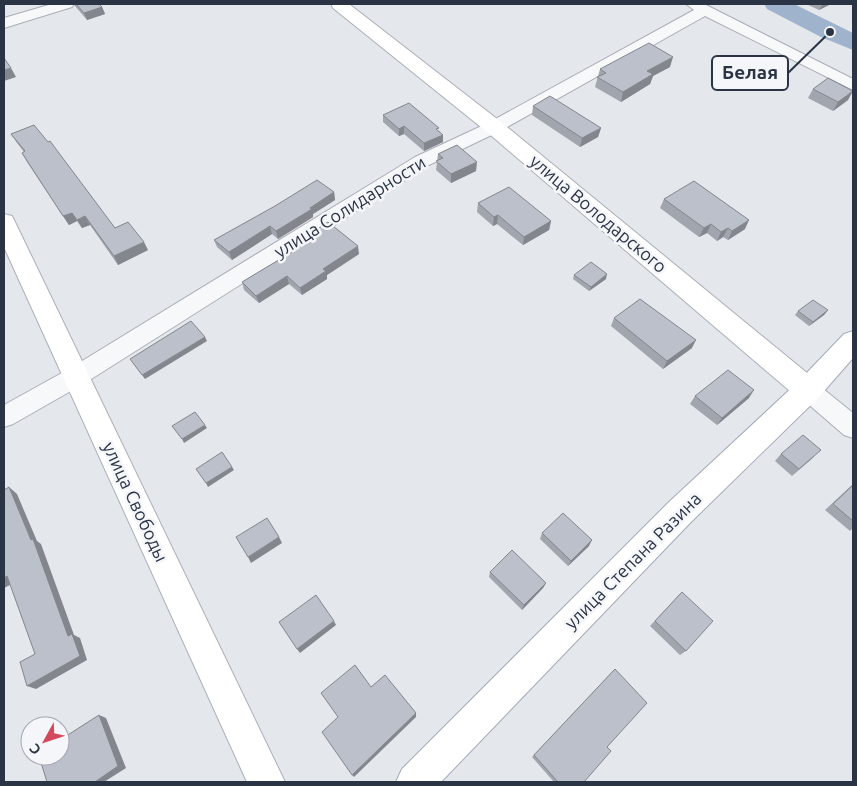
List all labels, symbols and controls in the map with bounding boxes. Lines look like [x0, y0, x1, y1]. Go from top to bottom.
callout: Белая [712, 56, 788, 90]
text: Белая [722, 61, 778, 83]
street label: улица Володарского [526, 150, 671, 276]
street label: улица Солидарности [270, 151, 429, 261]
street label: улица Свободы [99, 438, 172, 565]
street label: улица Степана Разина [560, 488, 705, 633]
north arrow [20, 716, 70, 766]
text: С [26, 741, 44, 758]

